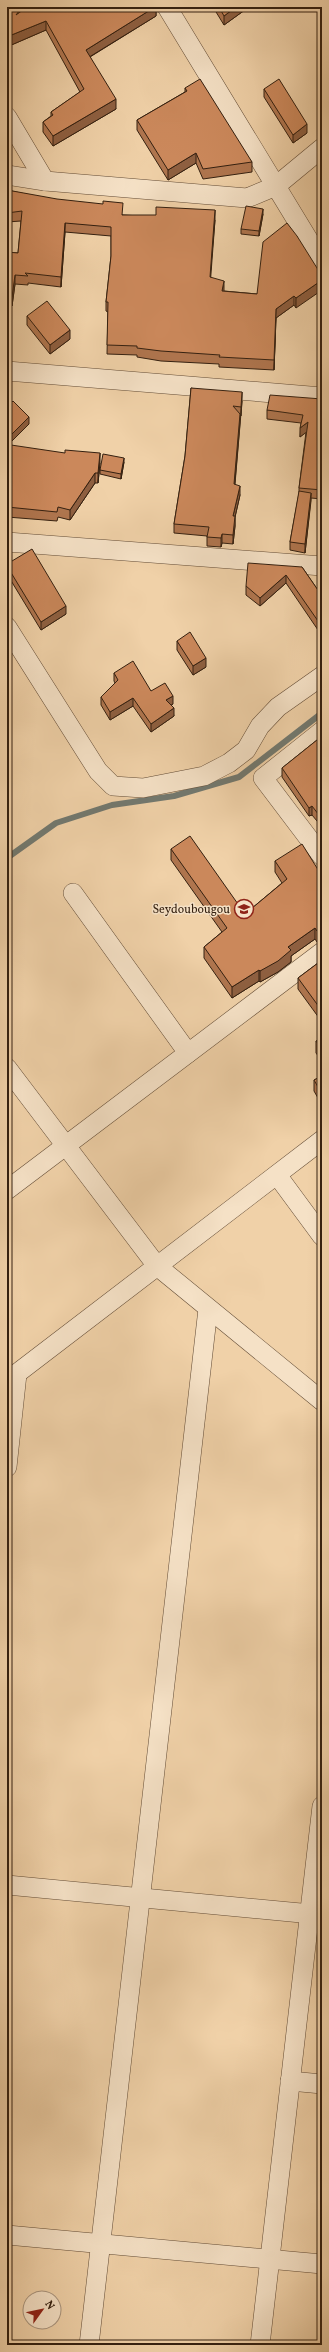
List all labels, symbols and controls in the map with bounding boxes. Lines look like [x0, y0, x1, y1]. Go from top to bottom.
school or university icon: Seydoubougou [233, 898, 255, 920]
place label: Seydoubougou [153, 902, 230, 918]
north arrow [22, 2290, 62, 2330]
text: N [41, 2298, 58, 2313]

